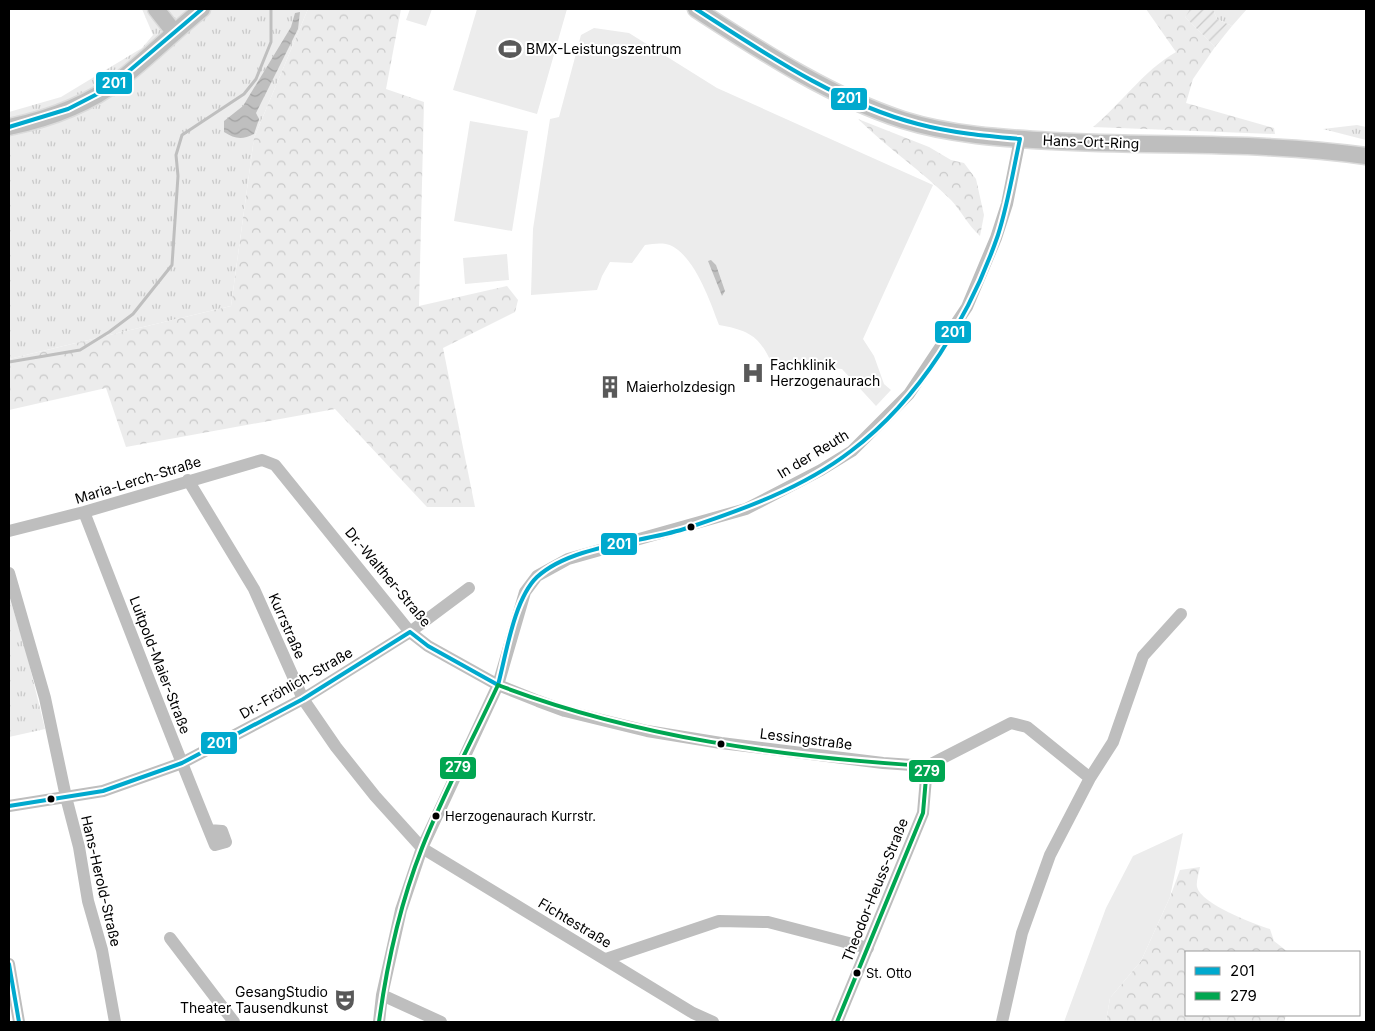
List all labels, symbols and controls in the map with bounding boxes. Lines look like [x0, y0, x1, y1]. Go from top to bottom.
sports icon: BMX-Leistungszentrum [497, 36, 523, 62]
place label: BMX-Leistungszentrum [526, 40, 682, 57]
line badge: 201 [95, 71, 133, 95]
text: 201 [102, 74, 126, 91]
line badge: 201 [830, 87, 868, 111]
text: 201 [837, 89, 861, 106]
street label: Hans-Ort-Ring [1042, 131, 1140, 152]
line badge: 201 [934, 320, 972, 344]
text: 201 [941, 323, 965, 340]
place label: Fachklinik Herzogenaurach [770, 356, 880, 389]
hospital icon: Fachklinik Herzogenaurach [740, 360, 766, 386]
building icon: Maierholzdesign [597, 374, 623, 400]
place label: Maierholzdesign [626, 378, 736, 395]
street label: In der Reuth [774, 426, 851, 481]
street label: Maria-Lerch-Straße [73, 452, 203, 507]
unlabelled marker [686, 522, 696, 532]
street label: Dr.-Walther-Straße [342, 524, 435, 630]
line badge: 201 [600, 532, 638, 556]
text: 201 [607, 535, 631, 552]
street label: Kurrstraße [265, 590, 309, 661]
street label: Luitpold-Maier-Straße [126, 594, 195, 736]
street label: Dr.-Fröhlich-Straße [236, 643, 355, 722]
street label: Lessingstraße [759, 724, 853, 753]
line badge: 201 [200, 731, 238, 755]
text: 201 [207, 734, 231, 751]
unlabelled marker [716, 739, 726, 749]
line badge: 279 [439, 756, 477, 780]
text: 279 [445, 758, 471, 775]
line badge: 279 [908, 759, 946, 783]
text: 279 [914, 762, 940, 779]
unlabelled marker [46, 794, 56, 804]
place label: Herzogenaurach Kurrstr. [445, 808, 596, 824]
marker: Herzogenaurach Kurrstr. [431, 811, 441, 821]
street label: Hans-Herold-Straße [78, 814, 125, 948]
street label: Theodor-Heuss-Straße [838, 815, 911, 964]
street label: Fichtestraße [536, 894, 615, 951]
legend [1185, 951, 1360, 1016]
text: 201 [1230, 961, 1255, 980]
place label: St. Otto [866, 965, 912, 981]
marker: St. Otto [852, 968, 862, 978]
place label: GesangStudio Theater Tausendkunst [180, 983, 328, 1016]
text: 279 [1230, 986, 1257, 1005]
theatre icon: GesangStudio Theater Tausendkunst [332, 987, 358, 1013]

